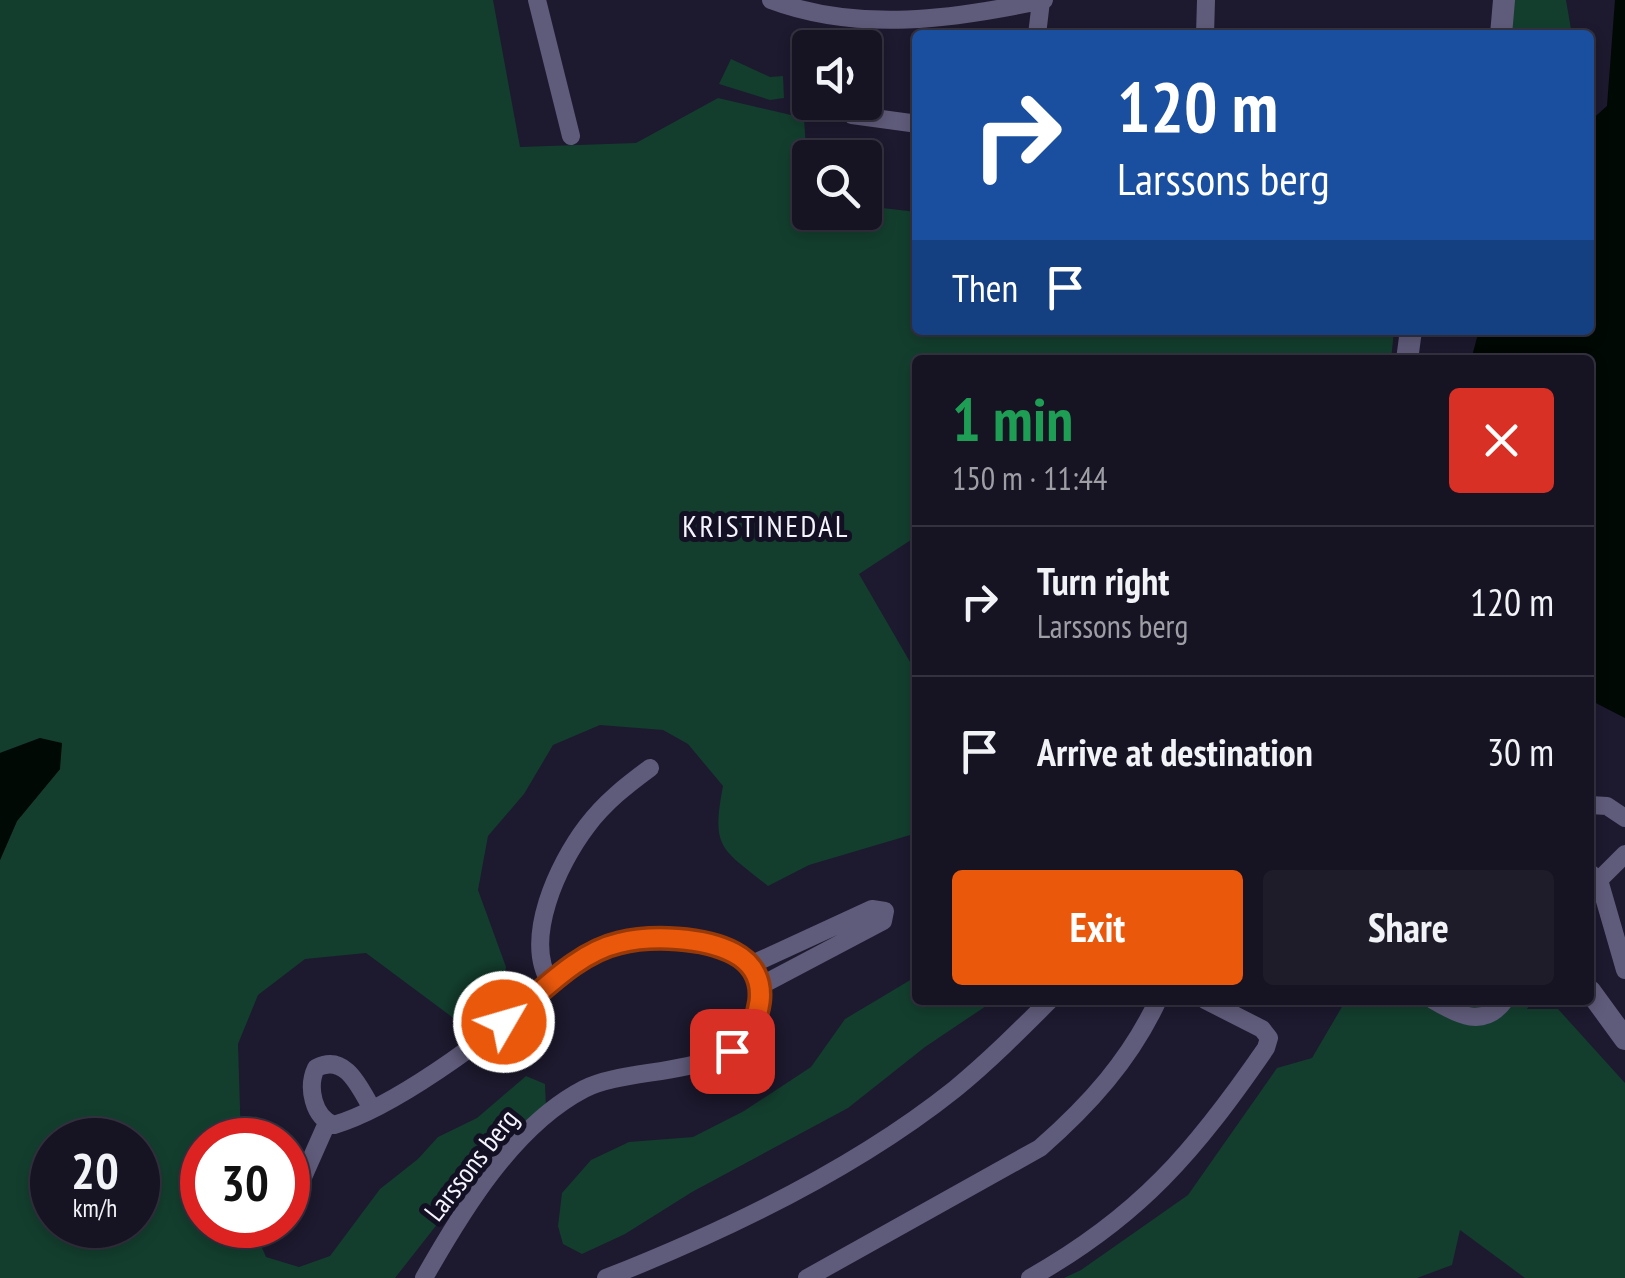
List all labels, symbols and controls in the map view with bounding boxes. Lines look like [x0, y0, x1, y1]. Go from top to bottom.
map controls [792, 30, 882, 230]
button: sound [792, 30, 882, 120]
text: 120 m [1117, 61, 1278, 151]
icon: right [952, 70, 1082, 200]
button: search [792, 140, 882, 230]
text: Larssons berg [1117, 149, 1330, 207]
icon: arrive [1038, 260, 1093, 315]
text: Then [952, 263, 1018, 312]
text: 1 min [952, 380, 1073, 458]
button: close [1449, 388, 1554, 493]
text: 150 m · 11:44 [952, 457, 1107, 499]
district label: KRISTINEDAL [682, 506, 850, 545]
text: Turn right [1037, 556, 1169, 605]
icon: right [952, 574, 1007, 629]
text: 120 m [1470, 577, 1554, 626]
text: Larssons berg [1037, 605, 1188, 647]
icon: arrive [952, 724, 1007, 779]
text: Arrive at destination [1037, 727, 1313, 776]
text: 30 m [1487, 727, 1554, 776]
button: Exit [952, 870, 1243, 985]
button: Share [1263, 870, 1554, 985]
position arrow [452, 970, 556, 1074]
pin [690, 1009, 775, 1094]
icon: arrive [705, 1024, 760, 1079]
street label: Larssons berg [415, 1101, 526, 1228]
speed limit sign: 30 [180, 1118, 310, 1248]
text: 20 [71, 1138, 119, 1203]
text: km/h [73, 1192, 117, 1224]

